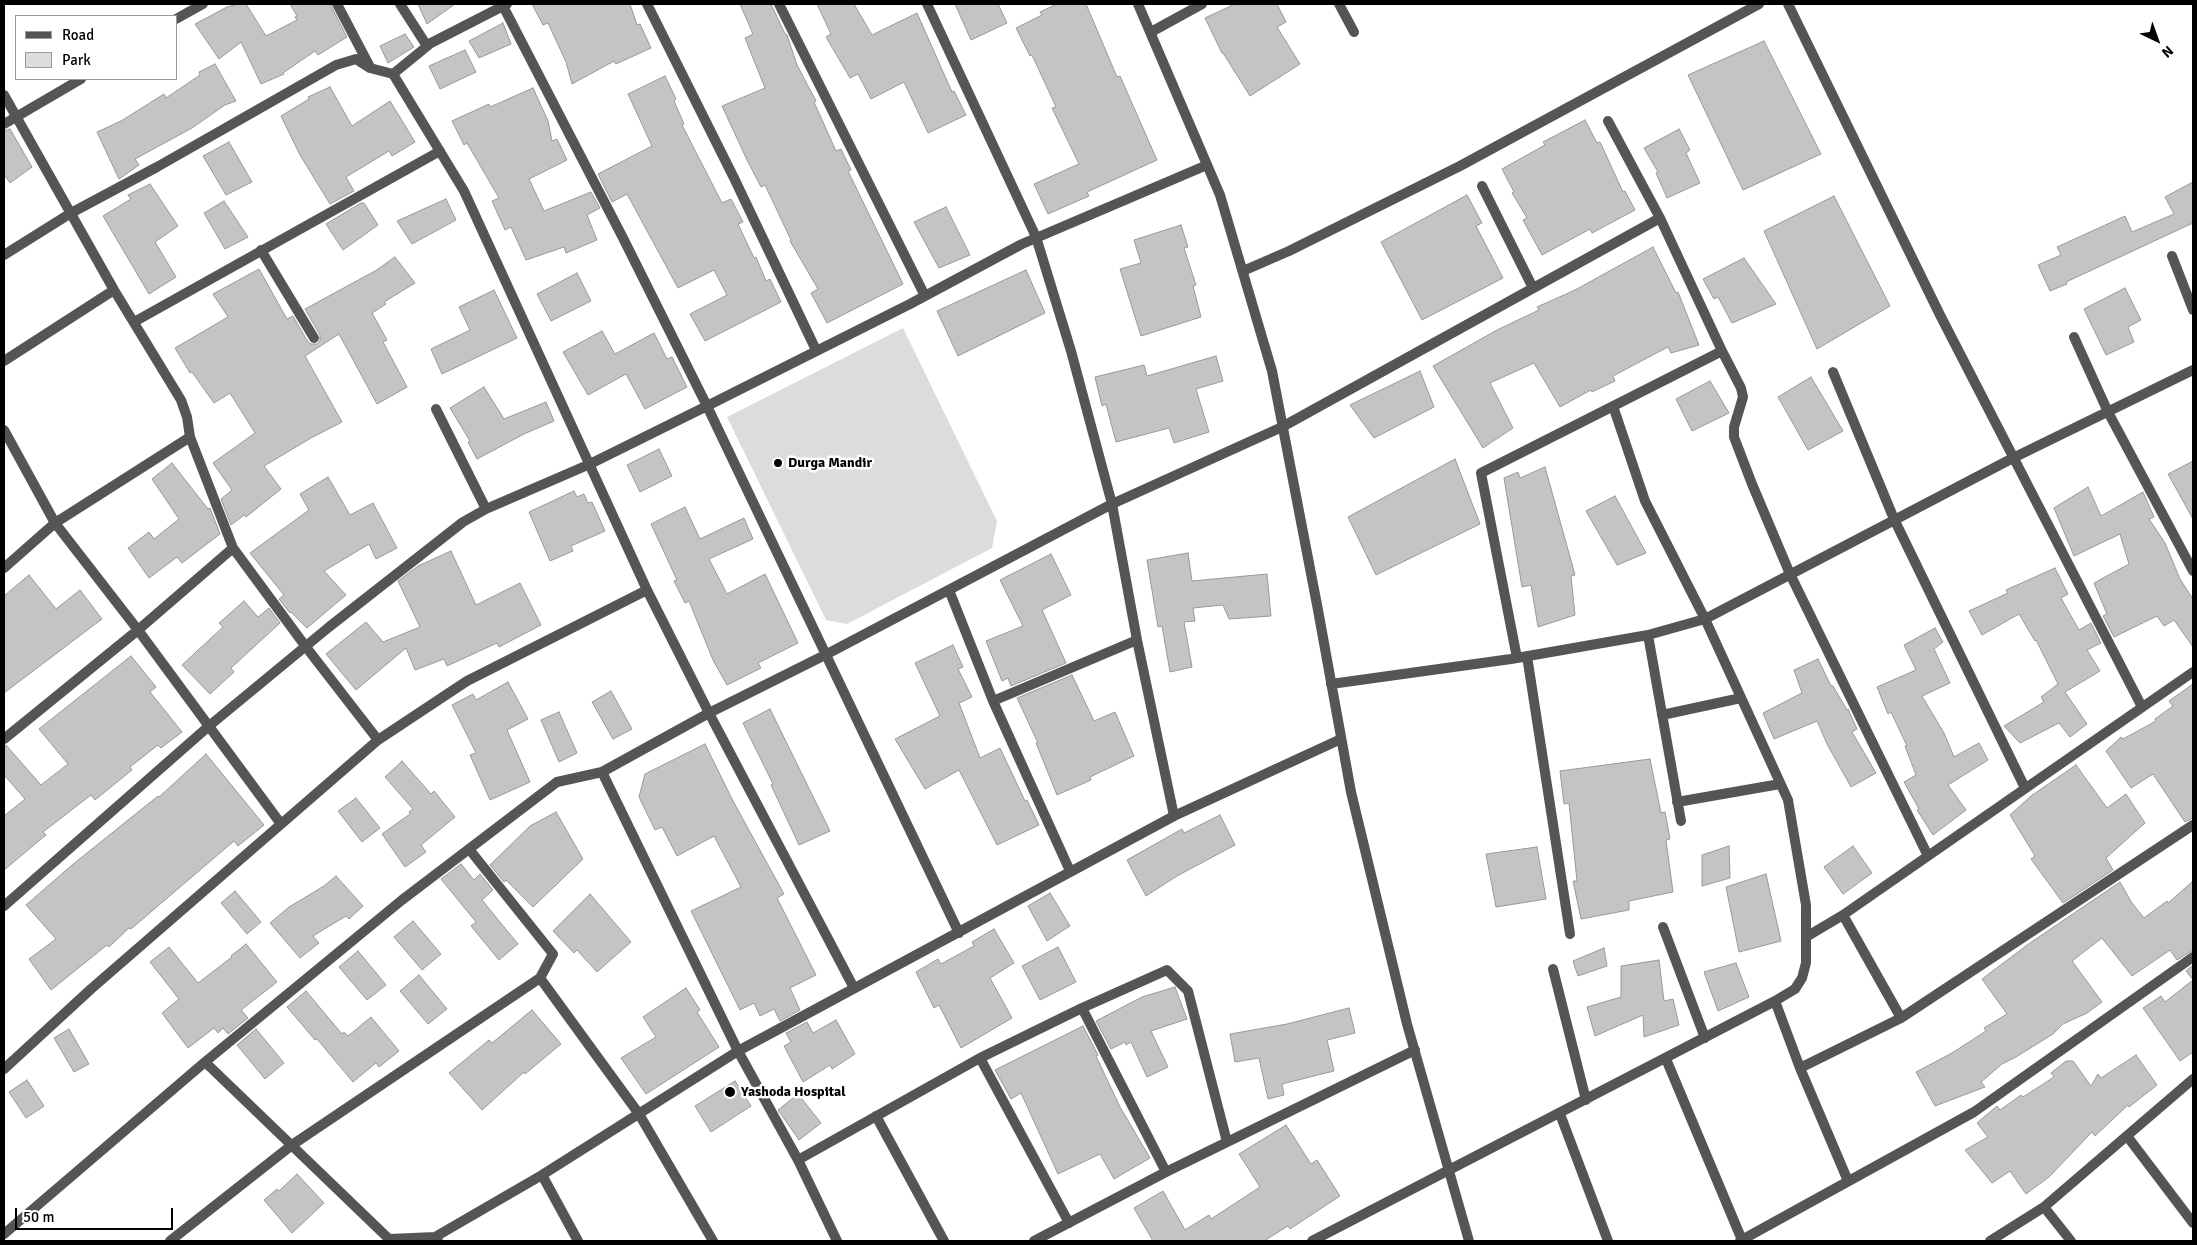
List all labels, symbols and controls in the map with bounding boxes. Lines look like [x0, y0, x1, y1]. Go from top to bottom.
legend [15, 15, 178, 80]
north arrow [2132, 15, 2182, 65]
text: Road [62, 26, 94, 44]
text: N [2158, 42, 2177, 61]
text: Park [62, 51, 91, 69]
place label: Durga Mandir [788, 455, 872, 471]
marker: Durga Mandir [772, 457, 784, 469]
place label: Yashoda Hospital [741, 1084, 846, 1100]
marker: Yashoda Hospital [723, 1085, 737, 1099]
scale bar [18, 1198, 175, 1230]
text: 50 m [23, 1208, 54, 1226]

